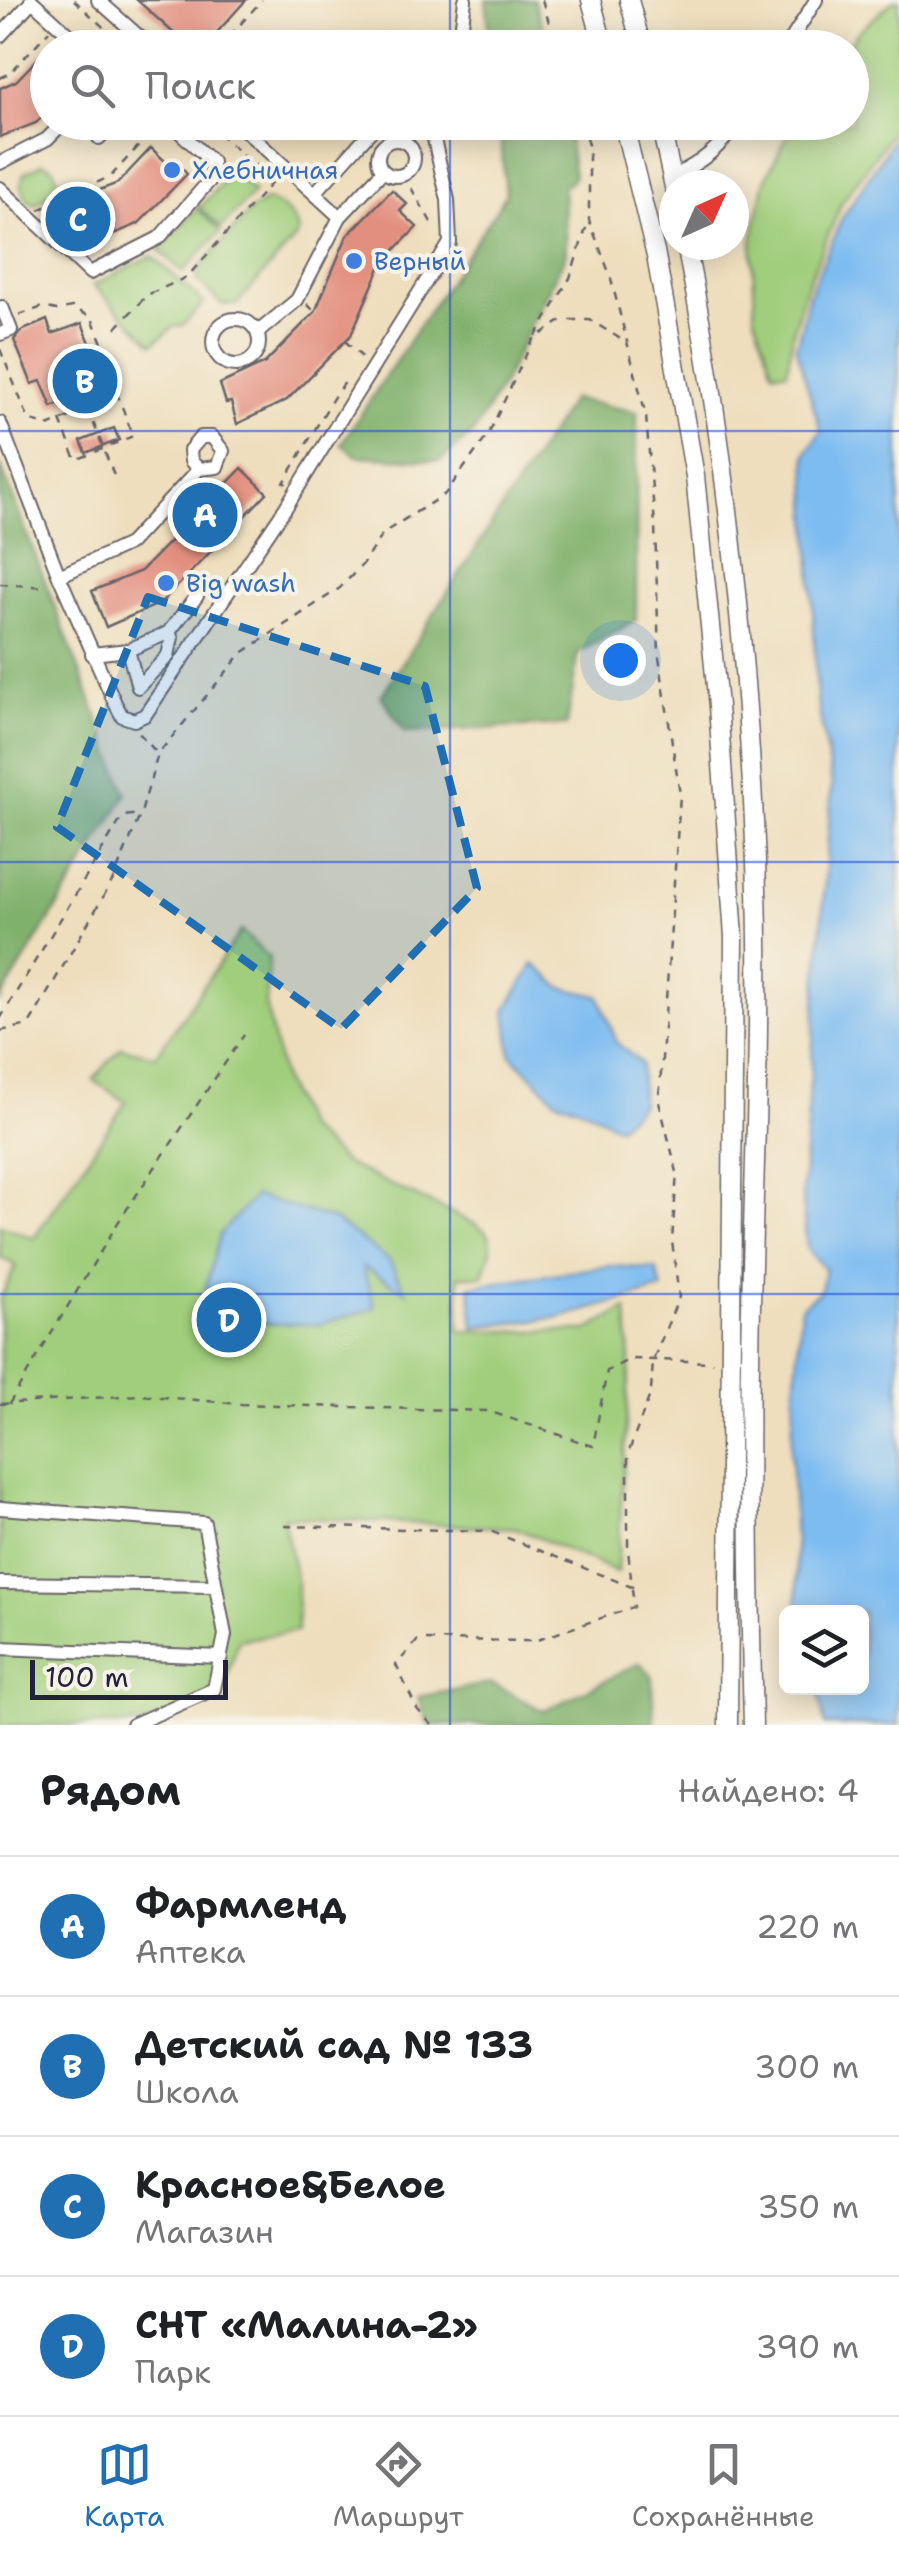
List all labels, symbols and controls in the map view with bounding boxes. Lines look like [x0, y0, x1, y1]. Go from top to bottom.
search box [30, 30, 869, 140]
icon: search [65, 58, 120, 113]
text: Поиск [145, 60, 256, 111]
place label: Хлебничная [192, 153, 338, 187]
marker: Хлебничная [161, 159, 183, 181]
north arrow [659, 170, 749, 260]
pin: C [46, 182, 110, 256]
place label: Верный [374, 244, 466, 278]
marker: Верный [343, 250, 365, 272]
pin: B [52, 344, 118, 418]
pin: A [172, 478, 238, 552]
place label: Big wash [186, 566, 296, 600]
marker: Big wash [155, 572, 177, 594]
your location [595, 635, 646, 686]
pin: D [196, 1282, 262, 1358]
map controls [779, 1605, 869, 1695]
button: layers [779, 1605, 869, 1695]
scale bar [30, 1655, 228, 1700]
text: 100 m [45, 1658, 129, 1696]
text: Рядом [40, 1762, 181, 1818]
text: Найдено: 4 [678, 1769, 859, 1812]
text: Фармленд [135, 1879, 346, 1930]
text: A [60, 1905, 85, 1948]
text: 220 m [756, 1905, 859, 1948]
text: Аптека [135, 1930, 246, 1973]
text: Детский сад № 133 [135, 2019, 533, 2070]
text: B [63, 2045, 82, 2088]
text: 300 m [754, 2045, 859, 2088]
text: Школа [135, 2070, 239, 2113]
text: Красное&Белое [135, 2159, 446, 2210]
text: C [63, 2185, 82, 2228]
text: 350 m [757, 2185, 859, 2228]
text: Магазин [135, 2210, 274, 2253]
text: СНТ «Малина-2» [135, 2299, 478, 2350]
text: D [61, 2325, 84, 2368]
text: 390 m [756, 2325, 859, 2368]
text: Парк [135, 2350, 211, 2393]
tab: Карта [84, 2437, 164, 2535]
tab: Маршрут [333, 2437, 463, 2535]
tab: Сохранённые [632, 2437, 815, 2535]

